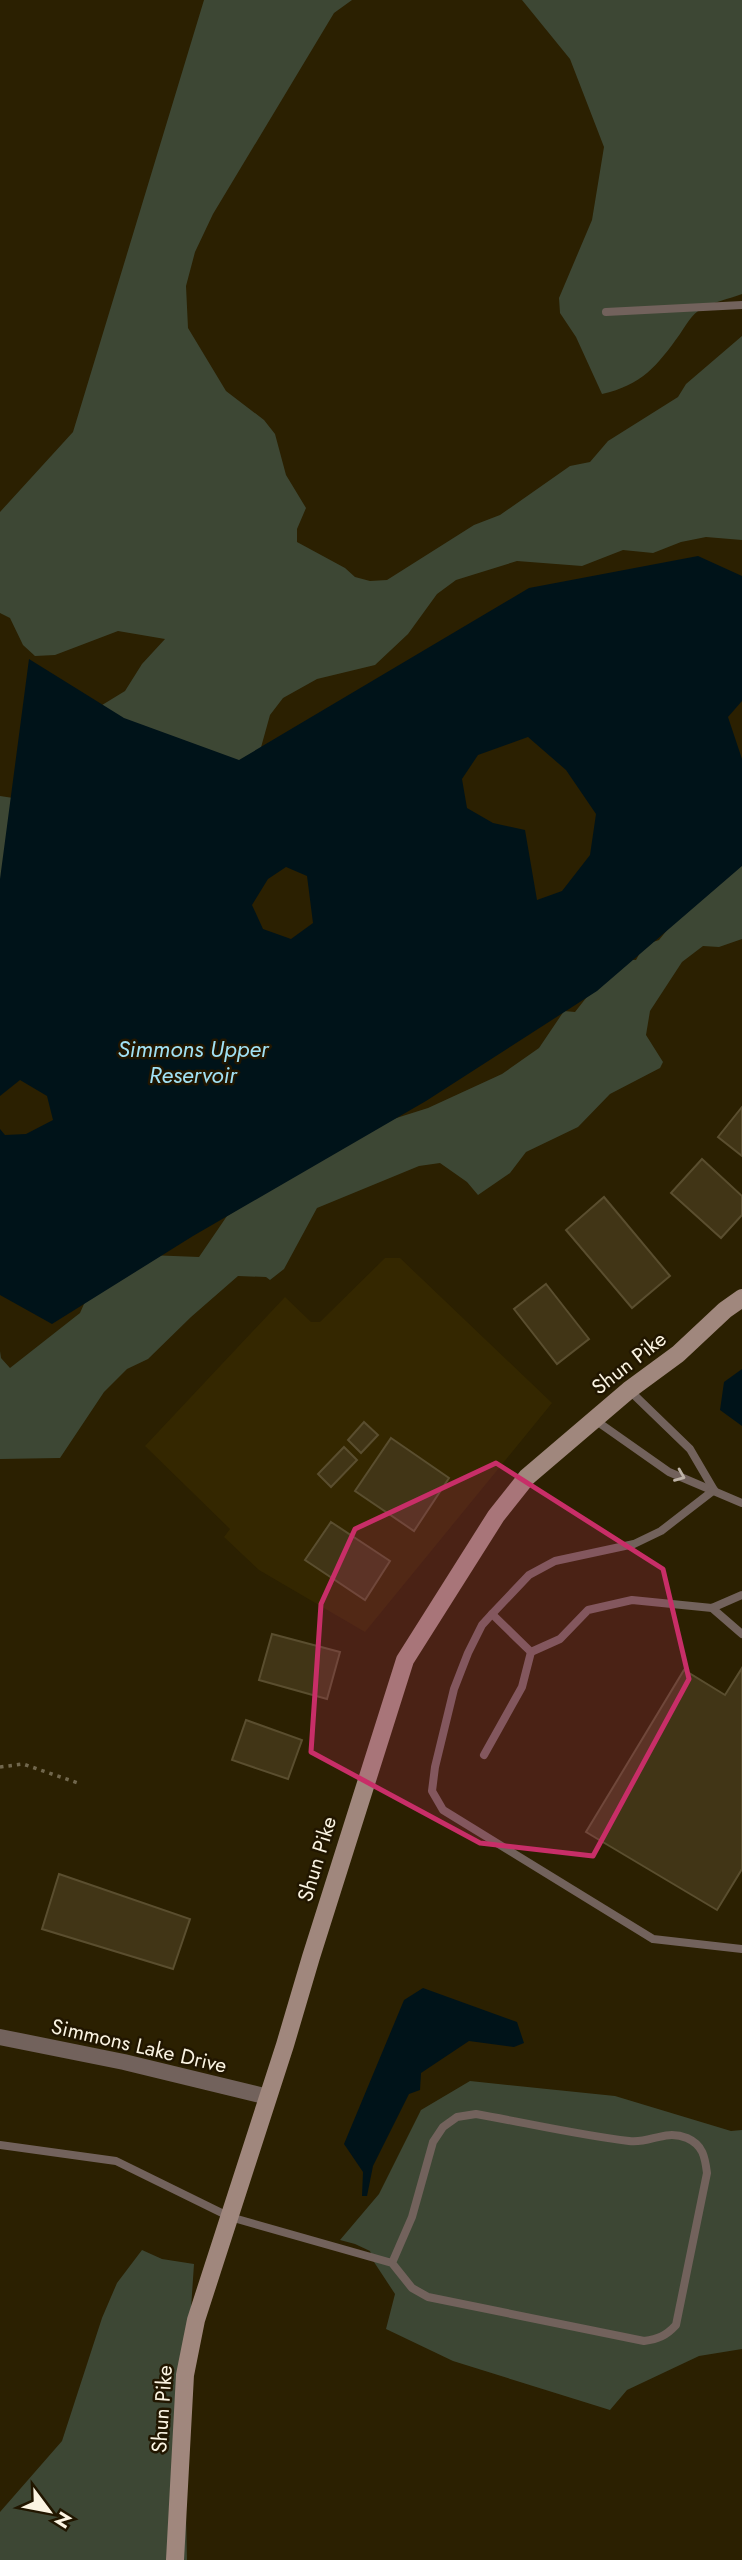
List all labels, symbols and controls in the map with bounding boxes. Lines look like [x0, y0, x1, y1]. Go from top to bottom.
water label: Simmons Upper Reservoir [117, 1032, 270, 1092]
street label: Shun Pike [585, 1324, 673, 1402]
one-way arrow [673, 1468, 685, 1482]
street label: Shun Pike [290, 1813, 344, 1905]
street label: Simmons Lake Drive [48, 2011, 230, 2081]
street label: Shun Pike [144, 2364, 180, 2454]
north arrow [14, 2476, 84, 2546]
text: N [48, 2506, 78, 2533]

